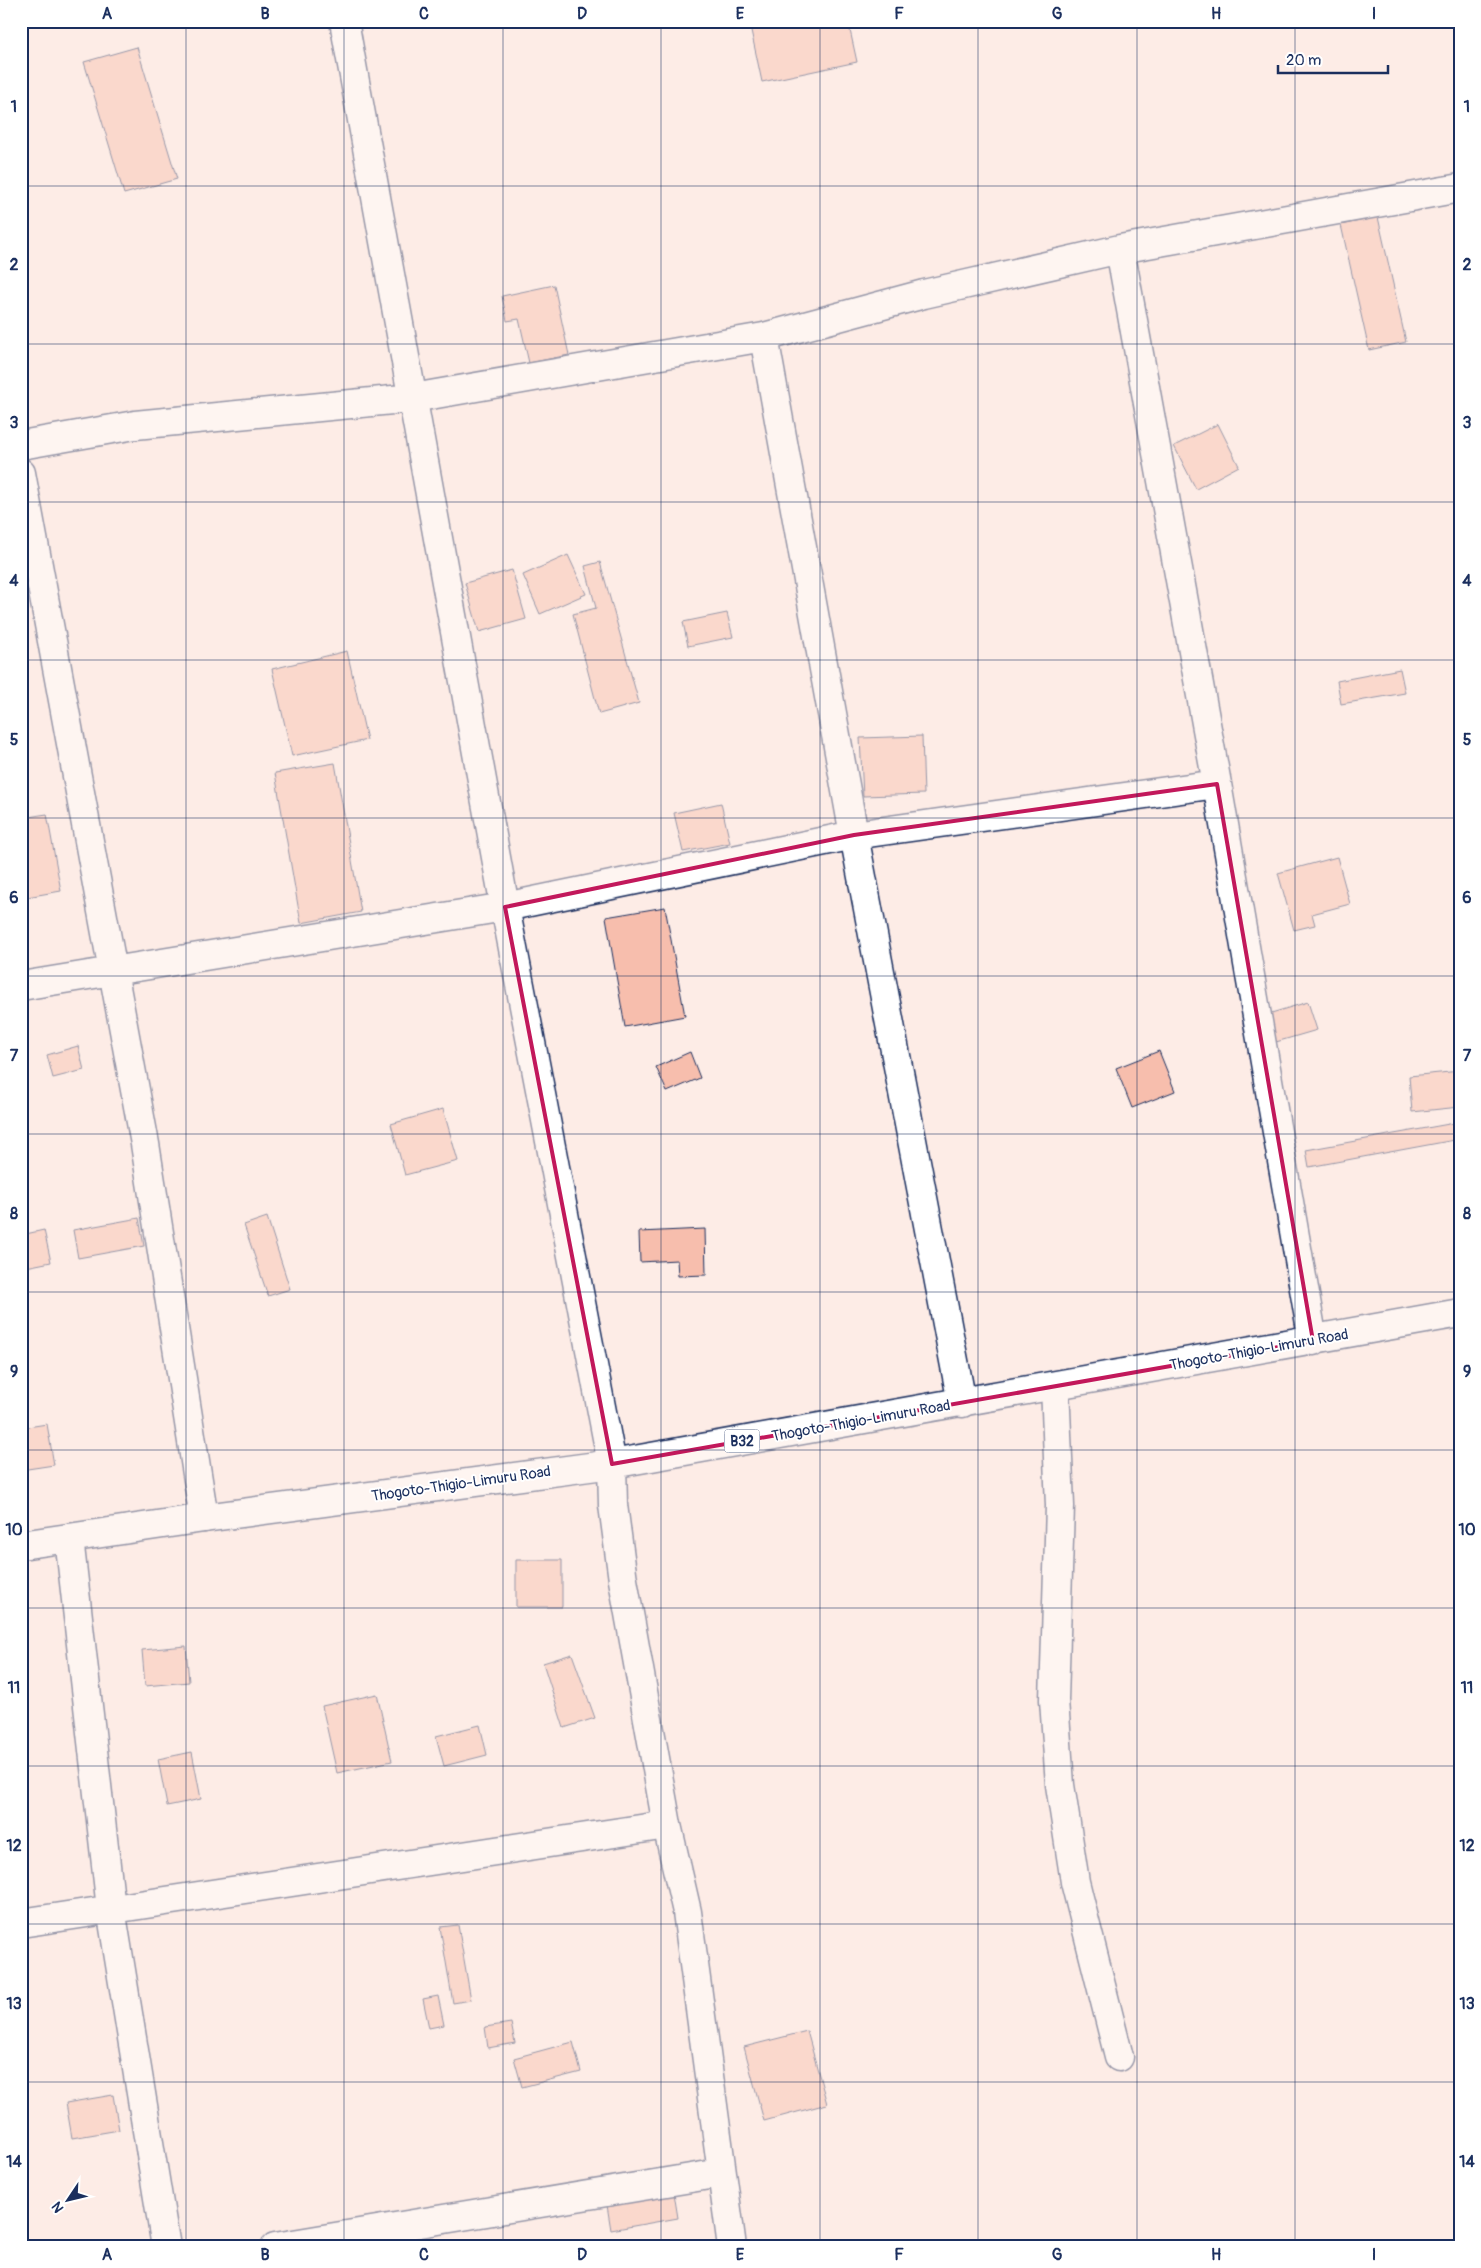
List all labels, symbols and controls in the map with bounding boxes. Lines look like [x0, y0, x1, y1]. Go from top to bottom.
text: A [102, 4, 113, 24]
text: B [260, 4, 270, 24]
text: C [419, 4, 429, 24]
text: D [577, 4, 587, 24]
text: E [736, 4, 745, 24]
text: F [894, 4, 904, 24]
text: G [1052, 4, 1063, 24]
text: H [1211, 4, 1221, 24]
text: I [1372, 4, 1376, 24]
scale bar [1278, 42, 1388, 74]
text: 20 m [1286, 51, 1321, 70]
text: 1 [11, 97, 17, 117]
text: 1 [1464, 97, 1470, 117]
text: 2 [10, 255, 19, 275]
text: 2 [1463, 255, 1472, 275]
text: 3 [10, 413, 19, 433]
text: 3 [1463, 413, 1472, 433]
text: 4 [9, 571, 19, 591]
text: 4 [1462, 571, 1472, 591]
text: 5 [10, 730, 19, 750]
text: 5 [1463, 730, 1472, 750]
text: 6 [9, 888, 19, 908]
text: 6 [1462, 888, 1472, 908]
text: 7 [10, 1046, 19, 1066]
text: 7 [1463, 1046, 1472, 1066]
text: 8 [10, 1204, 18, 1224]
text: 8 [1463, 1204, 1471, 1224]
street label: Thogoto-Thigio-Limuru Road [1168, 1325, 1350, 1375]
text: 9 [10, 1362, 18, 1382]
text: 9 [1463, 1362, 1471, 1382]
street label: Thogoto-Thigio-Limuru Road [770, 1396, 952, 1446]
road number: B32 [724, 1430, 760, 1452]
street label: Thogoto-Thigio-Limuru Road [370, 1462, 552, 1506]
text: 10 [5, 1520, 23, 1540]
text: 10 [1458, 1520, 1476, 1540]
text: 11 [8, 1678, 20, 1698]
text: 11 [1461, 1678, 1473, 1698]
text: 12 [6, 1836, 22, 1856]
text: 12 [1459, 1836, 1475, 1856]
text: 13 [6, 1994, 22, 2014]
text: 13 [1459, 1994, 1475, 2014]
text: 14 [6, 2152, 22, 2172]
text: 14 [1459, 2152, 1475, 2172]
north arrow [42, 2176, 92, 2226]
text: N [48, 2198, 67, 2216]
text: A [102, 2245, 113, 2265]
text: B [260, 2245, 270, 2265]
text: C [419, 2245, 429, 2265]
text: D [577, 2245, 587, 2265]
text: E [736, 2245, 745, 2265]
text: F [894, 2245, 904, 2265]
text: G [1052, 2245, 1063, 2265]
text: H [1211, 2245, 1221, 2265]
text: I [1372, 2245, 1376, 2265]

